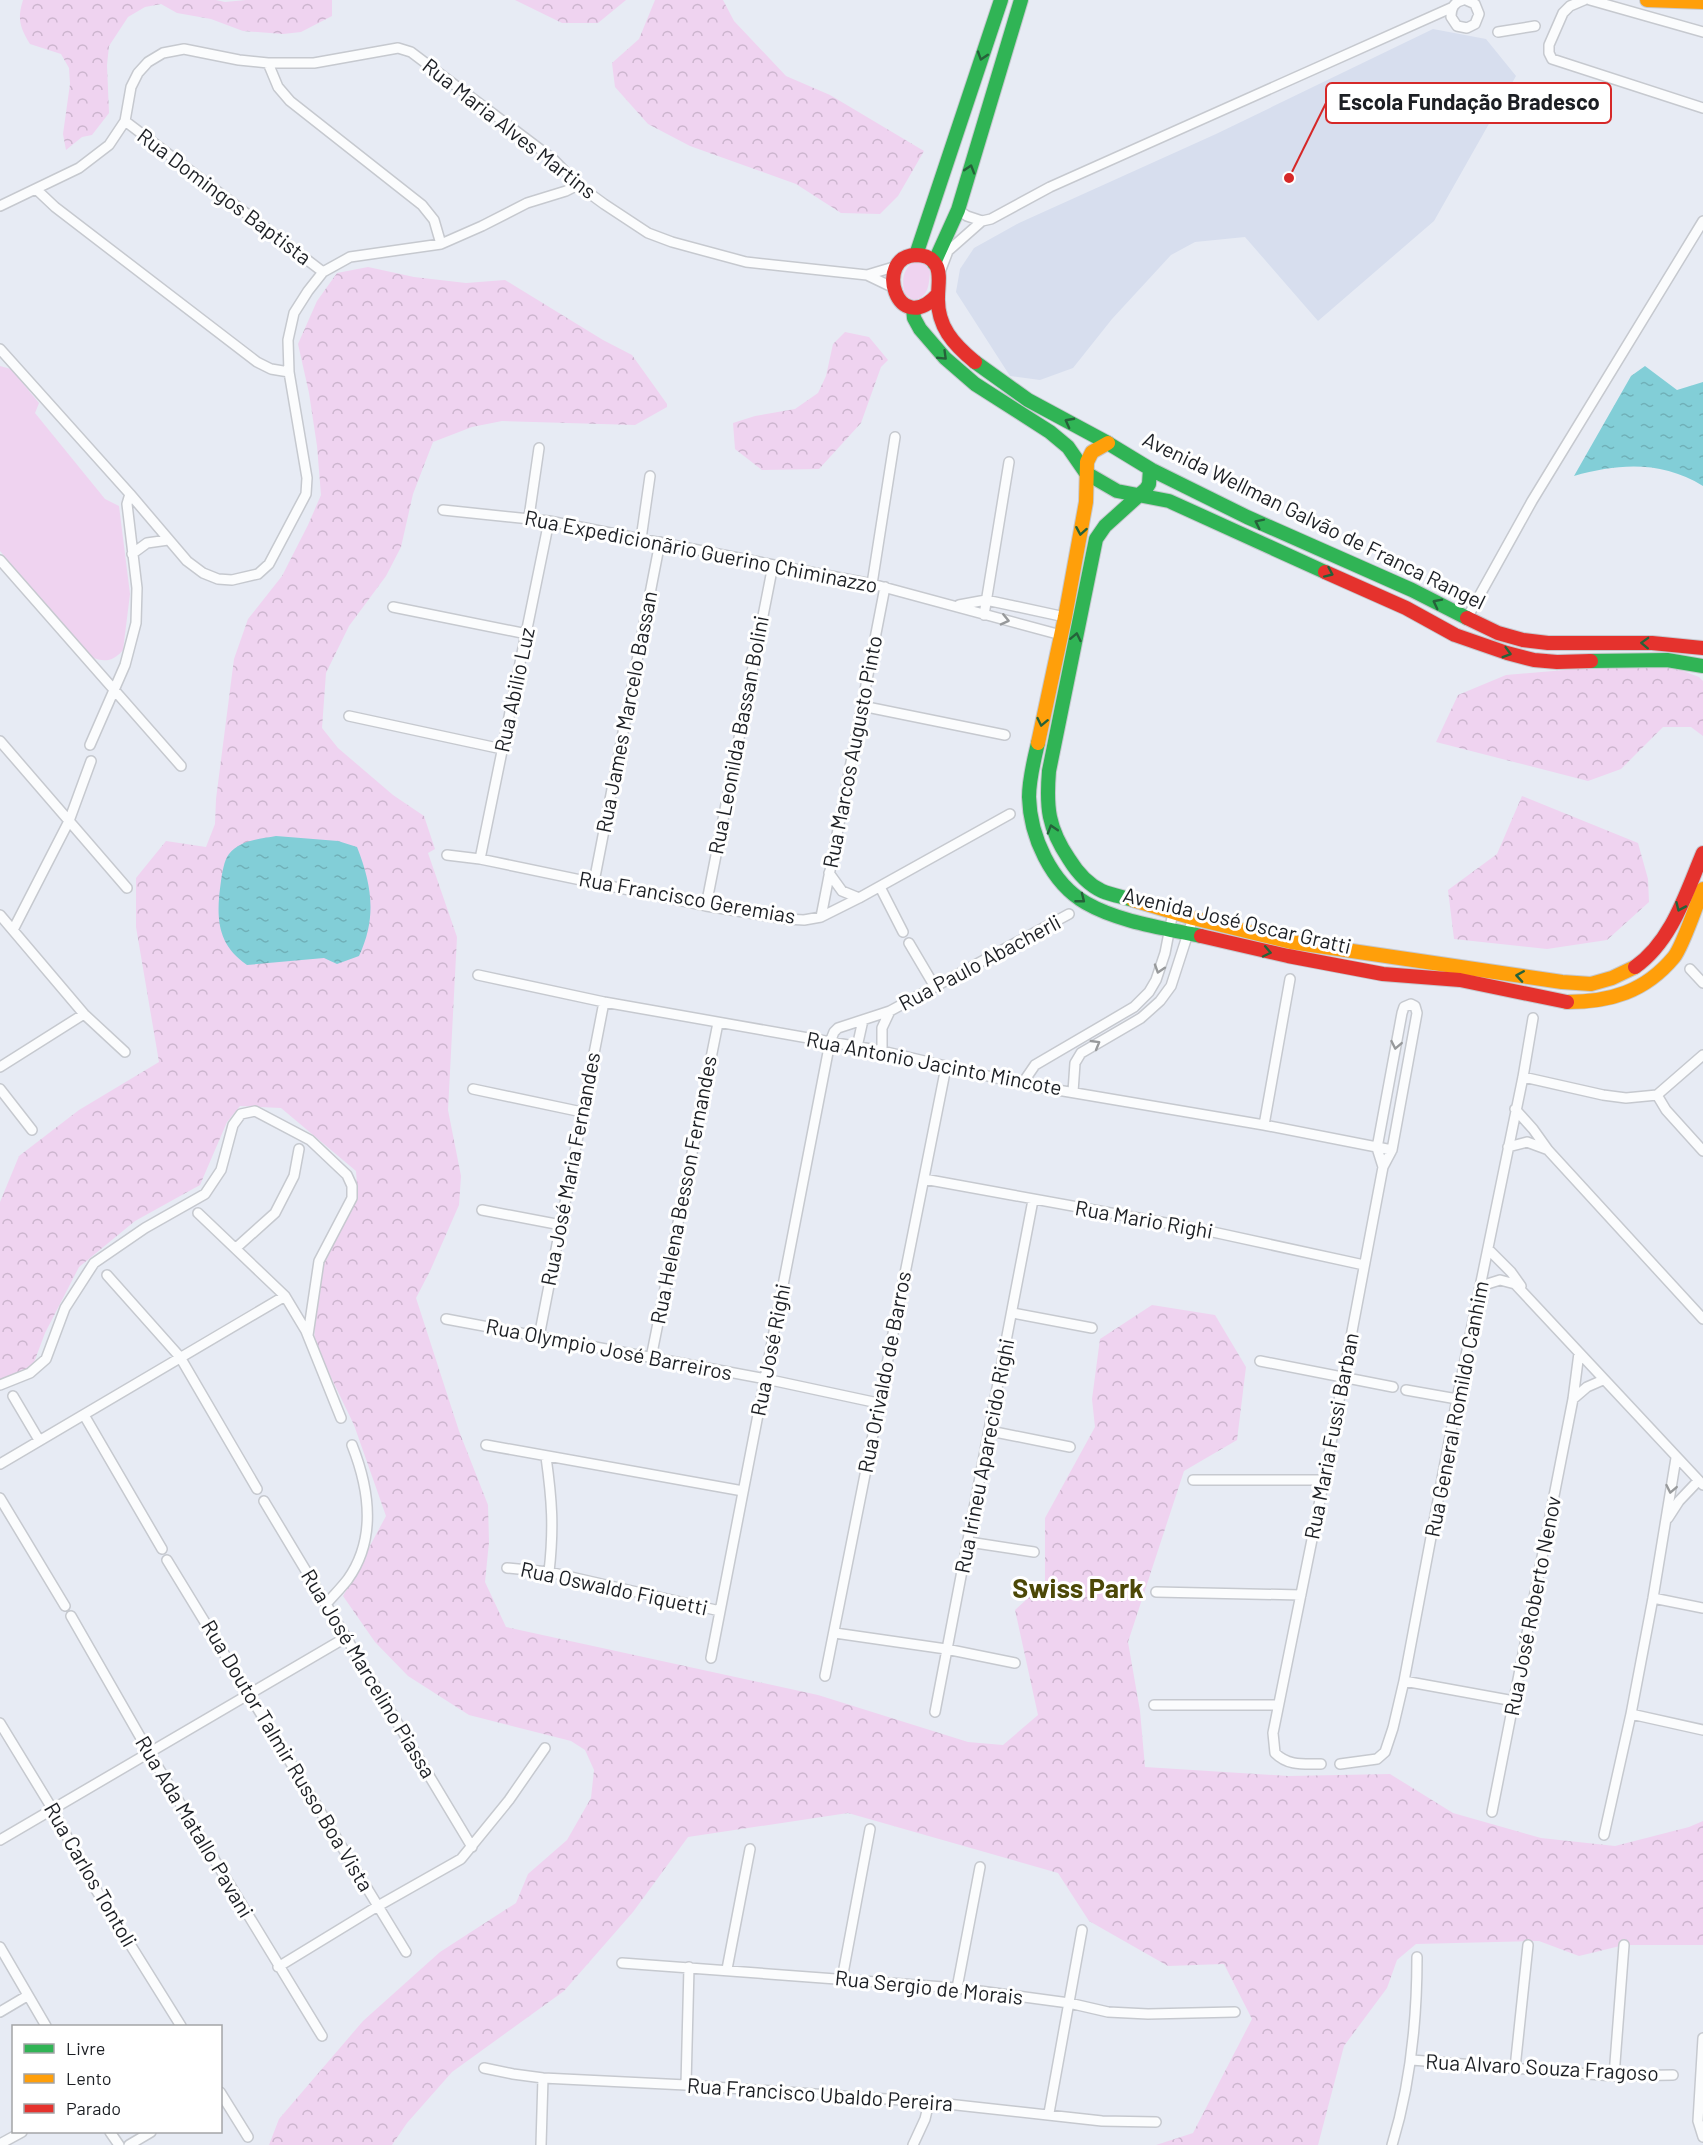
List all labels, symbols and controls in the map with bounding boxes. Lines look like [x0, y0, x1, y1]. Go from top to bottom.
one-way arrow [977, 50, 990, 61]
street label: Rua Maria Alves Martins [418, 52, 602, 203]
callout: Escola Fundação Bradesco [1326, 83, 1611, 123]
text: Escola Fundação Bradesco [1338, 88, 1600, 114]
street label: Rua Domingos Baptista [133, 122, 317, 269]
one-way arrow [963, 164, 975, 175]
one-way arrow [936, 349, 947, 360]
one-way arrow [1065, 418, 1075, 429]
street label: Avenida Wellman Galvão de Franca Rangel [1139, 426, 1490, 614]
street label: Rua Expedicionãrio Guerino Chiminazzo [523, 504, 880, 597]
one-way arrow [1255, 519, 1266, 530]
one-way arrow [1075, 525, 1088, 535]
one-way arrow [1323, 565, 1334, 577]
street label: Rua James Marcelo Bassan [590, 589, 661, 835]
one-way arrow [1433, 599, 1444, 610]
one-way arrow [1000, 612, 1010, 625]
street label: Rua Leonilda Bassan Bolini [702, 613, 773, 856]
street label: Rua Abilio Luz [488, 625, 539, 754]
one-way arrow [1069, 632, 1082, 642]
street label: Rua Marcos Augusto Pinto [817, 633, 886, 870]
one-way arrow [1640, 637, 1649, 649]
one-way arrow [1501, 646, 1512, 658]
one-way arrow [1036, 716, 1049, 726]
one-way arrow [1047, 824, 1059, 835]
street label: Rua Francisco Geremias [577, 865, 797, 928]
street label: Avenida José Oscar Gratti [1121, 881, 1354, 958]
one-way arrow [1074, 891, 1085, 902]
one-way arrow [1675, 900, 1687, 911]
street label: Rua Paulo Abacherli [894, 908, 1065, 1015]
one-way arrow [1262, 944, 1272, 957]
one-way arrow [1154, 963, 1167, 974]
one-way arrow [1516, 970, 1525, 982]
street label: Rua Antonio Jacinto Mincote [804, 1025, 1064, 1100]
one-way arrow [1090, 1040, 1100, 1052]
one-way arrow [1390, 1040, 1403, 1050]
street label: Rua José Maria Fernandes [535, 1050, 604, 1288]
street label: Rua Helena Besson Fernandes [644, 1053, 721, 1326]
street label: Rua Mario Righi [1073, 1194, 1215, 1243]
street label: Rua Orivaldo de Barros [852, 1269, 915, 1475]
street label: Rua General Romildo Canhim [1418, 1279, 1493, 1539]
street label: Rua José Righi [744, 1281, 795, 1418]
street label: Rua Olympio José Barreiros [484, 1312, 734, 1385]
street label: Rua Maria Fussi Barban [1298, 1330, 1363, 1541]
street label: Rua Irineu Aparecido Righi [948, 1336, 1019, 1575]
one-way arrow [1665, 1483, 1678, 1493]
street label: Rua José Roberto Nenov [1498, 1494, 1565, 1718]
street label: Rua Oswaldo Fiquetti [518, 1555, 710, 1620]
street label: Rua José Marcelino Piassa [297, 1564, 442, 1782]
district label: Swiss Park [1012, 1571, 1144, 1603]
street label: Rua Doutor Talmir Russo Boa Vista [197, 1615, 379, 1896]
street label: Rua Ada Matallo Pavani [131, 1731, 259, 1922]
street label: Rua Carlos Tontoli [40, 1798, 143, 1951]
street label: Rua Sergio de Morais [834, 1964, 1025, 2009]
legend [12, 2025, 222, 2133]
text: Livre [66, 2037, 105, 2059]
street label: Rua Alvaro Souza Fragoso [1425, 2048, 1659, 2085]
text: Lento [66, 2067, 112, 2089]
street label: Rua Francisco Ubaldo Pereira [686, 2072, 954, 2115]
text: Parado [66, 2097, 121, 2119]

